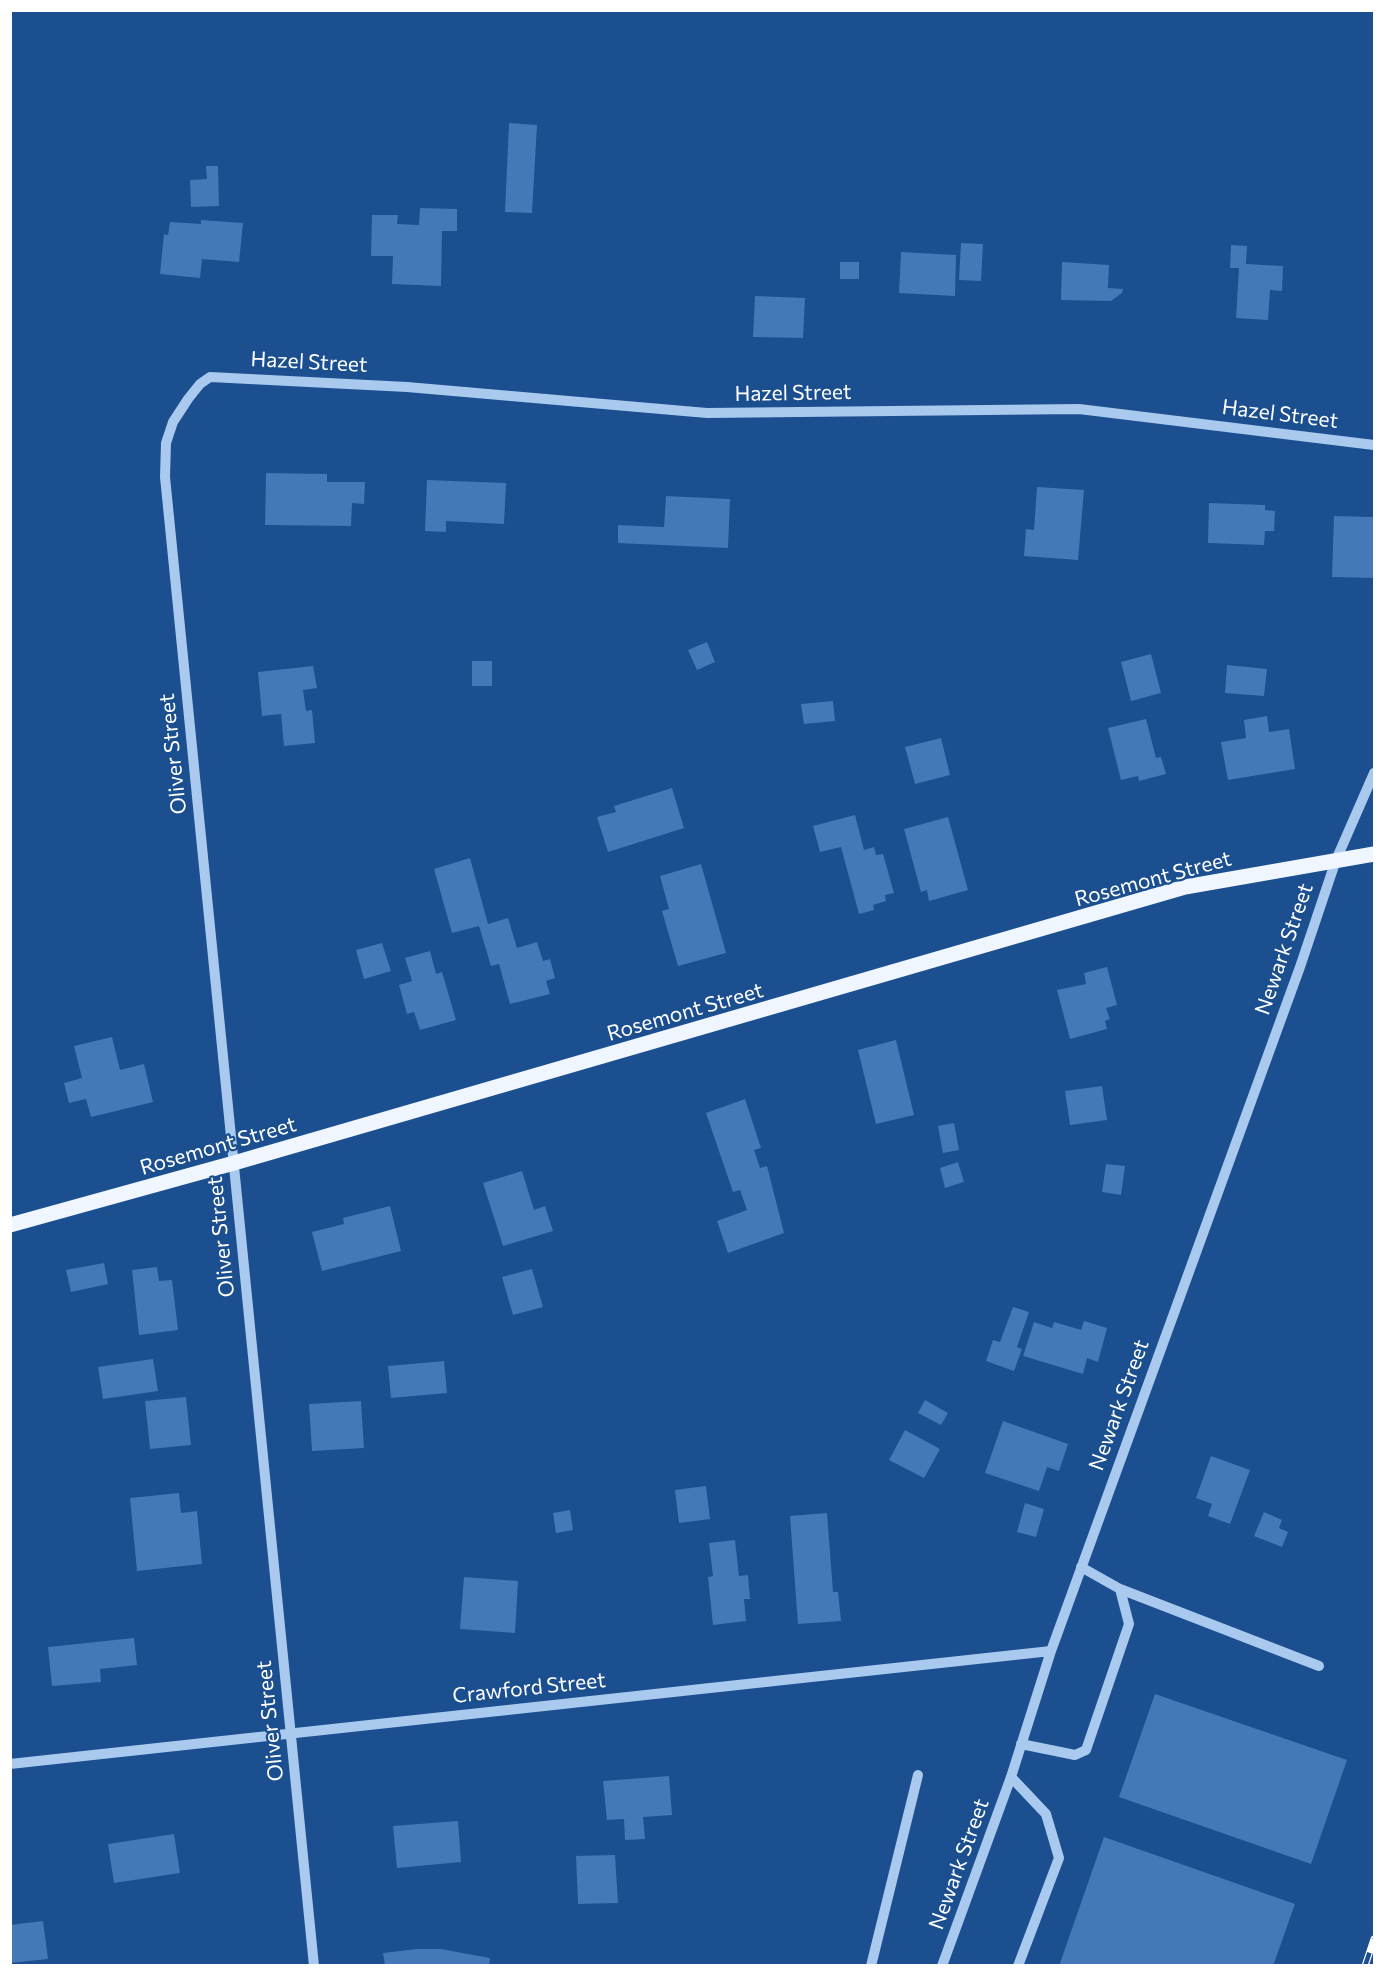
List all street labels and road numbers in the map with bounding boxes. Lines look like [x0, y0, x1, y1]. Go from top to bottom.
street label: Hazel Street [250, 346, 368, 378]
street label: Hazel Street [734, 379, 852, 407]
street label: Hazel Street [1220, 394, 1340, 434]
street label: Oliver Street [154, 692, 192, 816]
street label: Rosemont Street [1072, 846, 1234, 912]
street label: Newark Street [1250, 880, 1318, 1018]
street label: Rosemont Street [604, 978, 766, 1046]
street label: Rosemont Street [137, 1112, 299, 1180]
street label: Oliver Street [202, 1175, 240, 1299]
street label: Newark Street [1084, 1336, 1154, 1474]
street label: Oliver Street [251, 1659, 289, 1783]
street label: Crawford Street [451, 1667, 607, 1709]
street label: Newark Street [924, 1795, 994, 1933]

